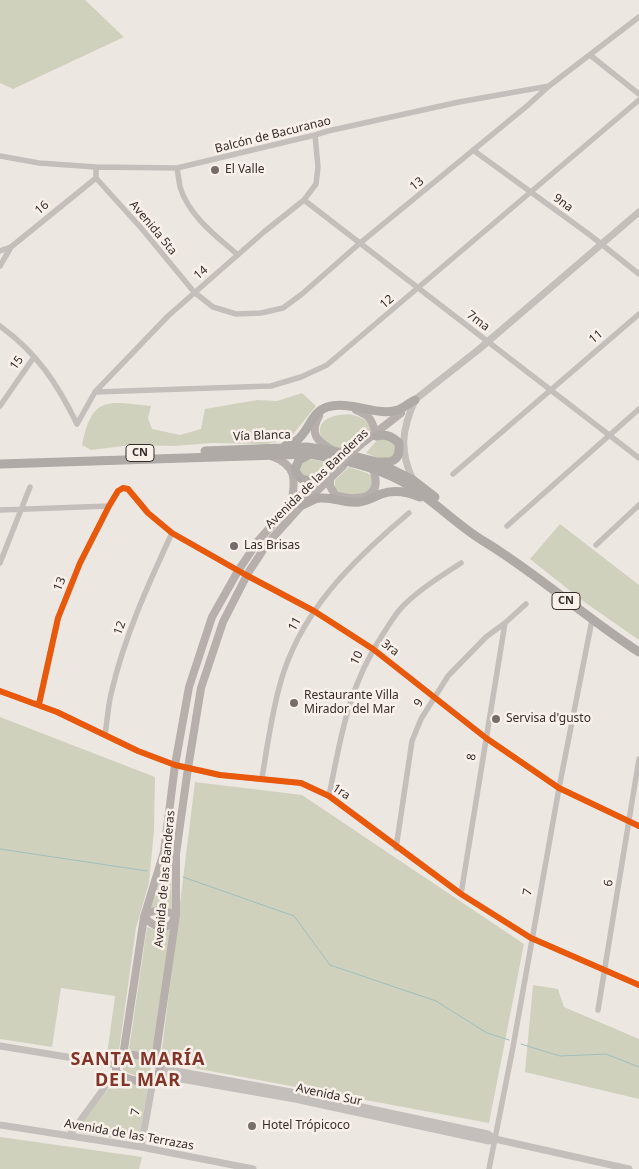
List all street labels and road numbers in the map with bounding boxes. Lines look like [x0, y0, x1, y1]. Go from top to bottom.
street label: Balcón de Bacuranao [214, 114, 332, 156]
street label: 13 [407, 174, 427, 194]
street label: 9na [550, 191, 576, 215]
street label: 16 [32, 198, 52, 218]
street label: Avenida 5ta [126, 198, 180, 258]
street label: 14 [191, 263, 211, 283]
street label: 12 [377, 292, 397, 312]
street label: 7ma [464, 308, 492, 334]
street label: 11 [586, 327, 606, 347]
street label: 15 [7, 353, 27, 373]
street label: Avenida de las Banderas [263, 426, 371, 532]
street label: Vía Blanca [233, 428, 291, 444]
road number: CN [126, 444, 154, 462]
street label: 13 [51, 575, 69, 593]
road number: CN [552, 592, 580, 610]
street label: 11 [285, 615, 305, 633]
street label: 12 [111, 619, 129, 637]
street label: 3ra [378, 637, 402, 659]
street label: 10 [347, 649, 367, 667]
street label: 9 [411, 696, 427, 710]
street label: 8 [464, 752, 480, 762]
street label: 1ra [329, 781, 353, 803]
street label: Avenida de las Banderas [152, 810, 178, 948]
street label: 6 [601, 878, 617, 888]
street label: 7 [520, 887, 536, 897]
street label: Avenida Sur [295, 1081, 363, 1109]
street label: 7 [128, 1107, 144, 1117]
street label: Avenida de las Terrazas [63, 1117, 195, 1153]

